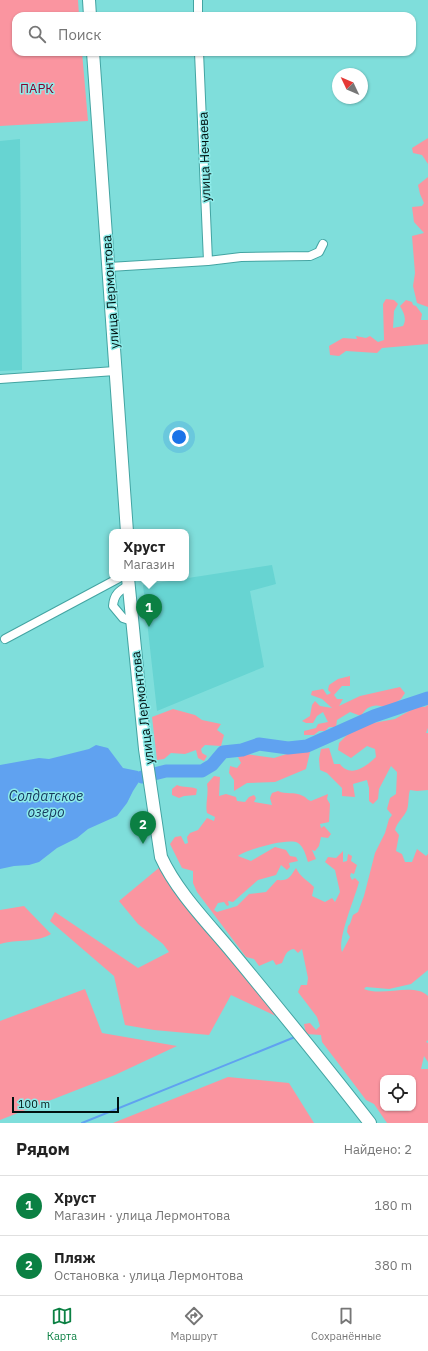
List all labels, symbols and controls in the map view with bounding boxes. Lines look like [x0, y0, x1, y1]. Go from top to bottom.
search box [12, 12, 416, 56]
icon: search [26, 23, 48, 45]
text: Поиск [58, 25, 101, 44]
north arrow [332, 68, 368, 104]
park label: ПАРК [20, 80, 54, 97]
street label: улица Нечаева [194, 111, 215, 203]
street label: улица Лермонтова [98, 234, 123, 349]
your location [169, 427, 189, 447]
popup [109, 529, 189, 581]
text: Хруст [123, 537, 165, 556]
text: Магазин [123, 556, 175, 573]
pin: 1 [136, 594, 162, 627]
street label: улица Лермонтова [127, 650, 158, 766]
water label: Солдатское озеро [9, 787, 83, 821]
pin: 2 [130, 811, 156, 844]
map controls [380, 1075, 416, 1111]
button: locate [380, 1075, 416, 1111]
scale bar [12, 1095, 119, 1114]
text: 100 m [18, 1097, 50, 1111]
text: Рядом [16, 1138, 70, 1160]
text: Найдено: 2 [344, 1141, 412, 1158]
text: Хруст [54, 1188, 96, 1207]
text: 1 [25, 1197, 33, 1214]
text: 180 m [374, 1197, 412, 1214]
text: Магазин · улица Лермонтова [54, 1207, 230, 1224]
text: Пляж [54, 1248, 96, 1267]
text: 2 [25, 1257, 33, 1274]
text: 380 m [374, 1257, 412, 1274]
text: Остановка · улица Лермонтова [54, 1267, 243, 1284]
tab: Карта [47, 1305, 77, 1343]
tab: Маршрут [171, 1305, 218, 1343]
tab: Сохранённые [311, 1305, 381, 1343]

